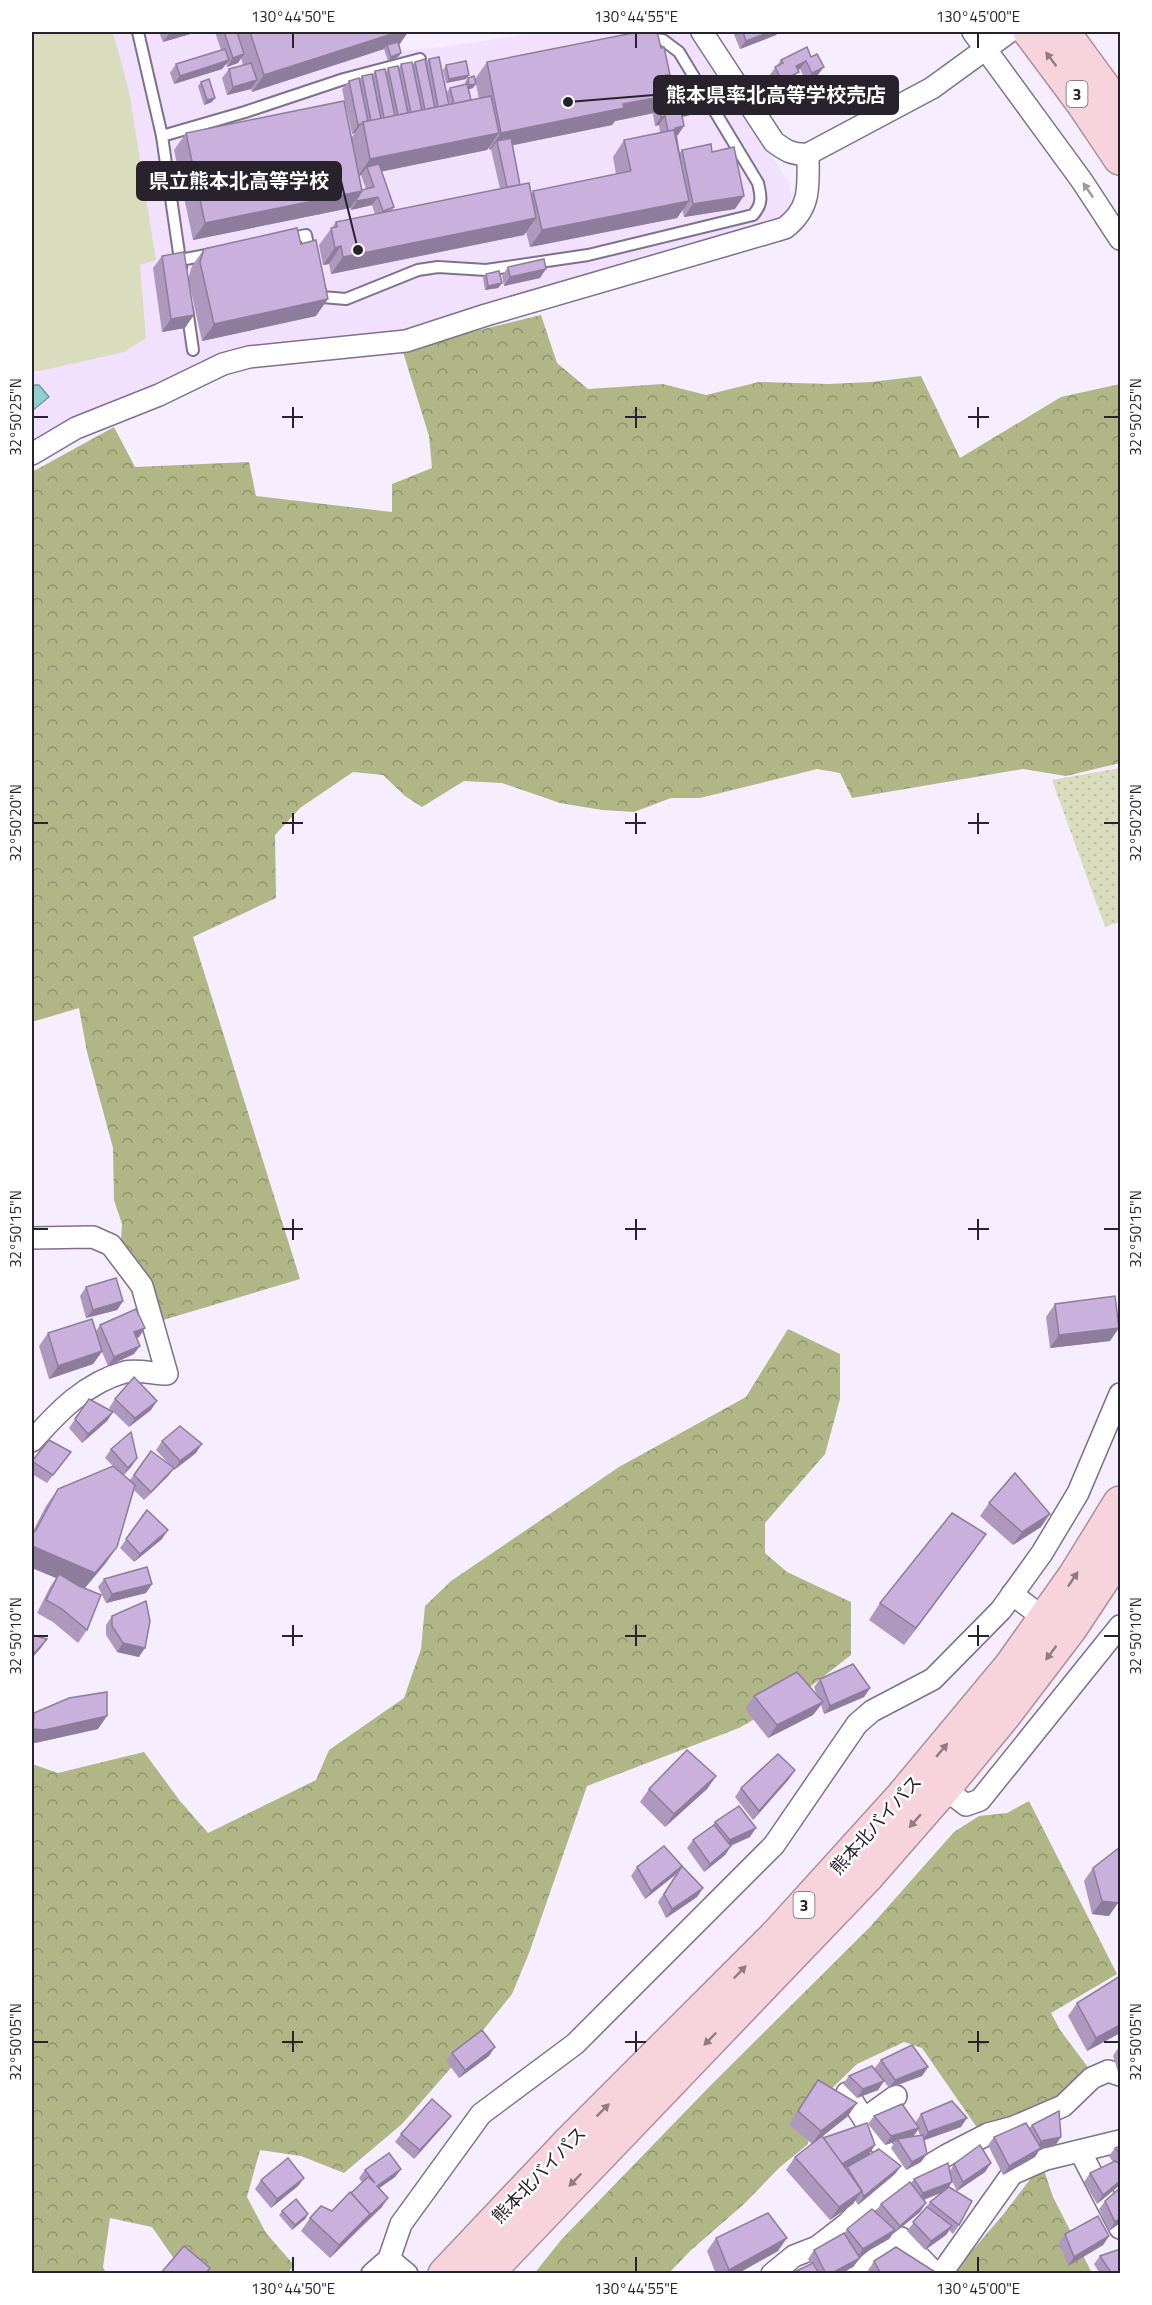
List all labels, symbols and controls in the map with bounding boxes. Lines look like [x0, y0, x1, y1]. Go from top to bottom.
text: 130°44'50"E [251, 5, 335, 28]
text: 130°44'55"E [594, 5, 678, 28]
text: 130°45'00"E [936, 5, 1020, 28]
one-way arrow [1045, 51, 1057, 66]
callout: 熊本県率北高等学校売店 [654, 76, 898, 114]
text: 熊本県率北高等学校売店 [666, 79, 886, 110]
road number: 3 [1066, 81, 1088, 107]
callout: 県立熊本北高等学校 [137, 162, 341, 200]
text: 県立熊本北高等学校 [149, 165, 329, 196]
one-way arrow [1082, 183, 1094, 199]
text: 32°50'25"N [4, 378, 27, 456]
text: 32°50'25"N [1124, 378, 1147, 456]
text: 32°50'20"N [4, 784, 27, 862]
text: 32°50'20"N [1124, 784, 1147, 862]
text: 32°50'15"N [4, 1190, 27, 1268]
text: 32°50'15"N [1124, 1190, 1147, 1268]
one-way arrow [1067, 1571, 1079, 1587]
text: 32°50'10"N [4, 1597, 27, 1675]
text: 32°50'10"N [1124, 1597, 1147, 1675]
one-way arrow [1046, 1645, 1058, 1660]
one-way arrow [935, 1742, 948, 1758]
street label: 熊本北バイパス [824, 1769, 928, 1880]
one-way arrow [908, 1813, 922, 1828]
road number: 3 [794, 1892, 814, 1918]
one-way arrow [733, 1966, 747, 1980]
text: 32°50'05"N [4, 2003, 27, 2081]
text: 32°50'05"N [1124, 2003, 1147, 2081]
one-way arrow [704, 2032, 718, 2046]
one-way arrow [595, 2104, 609, 2118]
street label: 熊本北バイパス [485, 2120, 592, 2229]
one-way arrow [568, 2172, 582, 2186]
text: 130°44'50"E [251, 2277, 335, 2300]
text: 130°44'55"E [594, 2277, 678, 2300]
text: 130°45'00"E [936, 2277, 1020, 2300]

